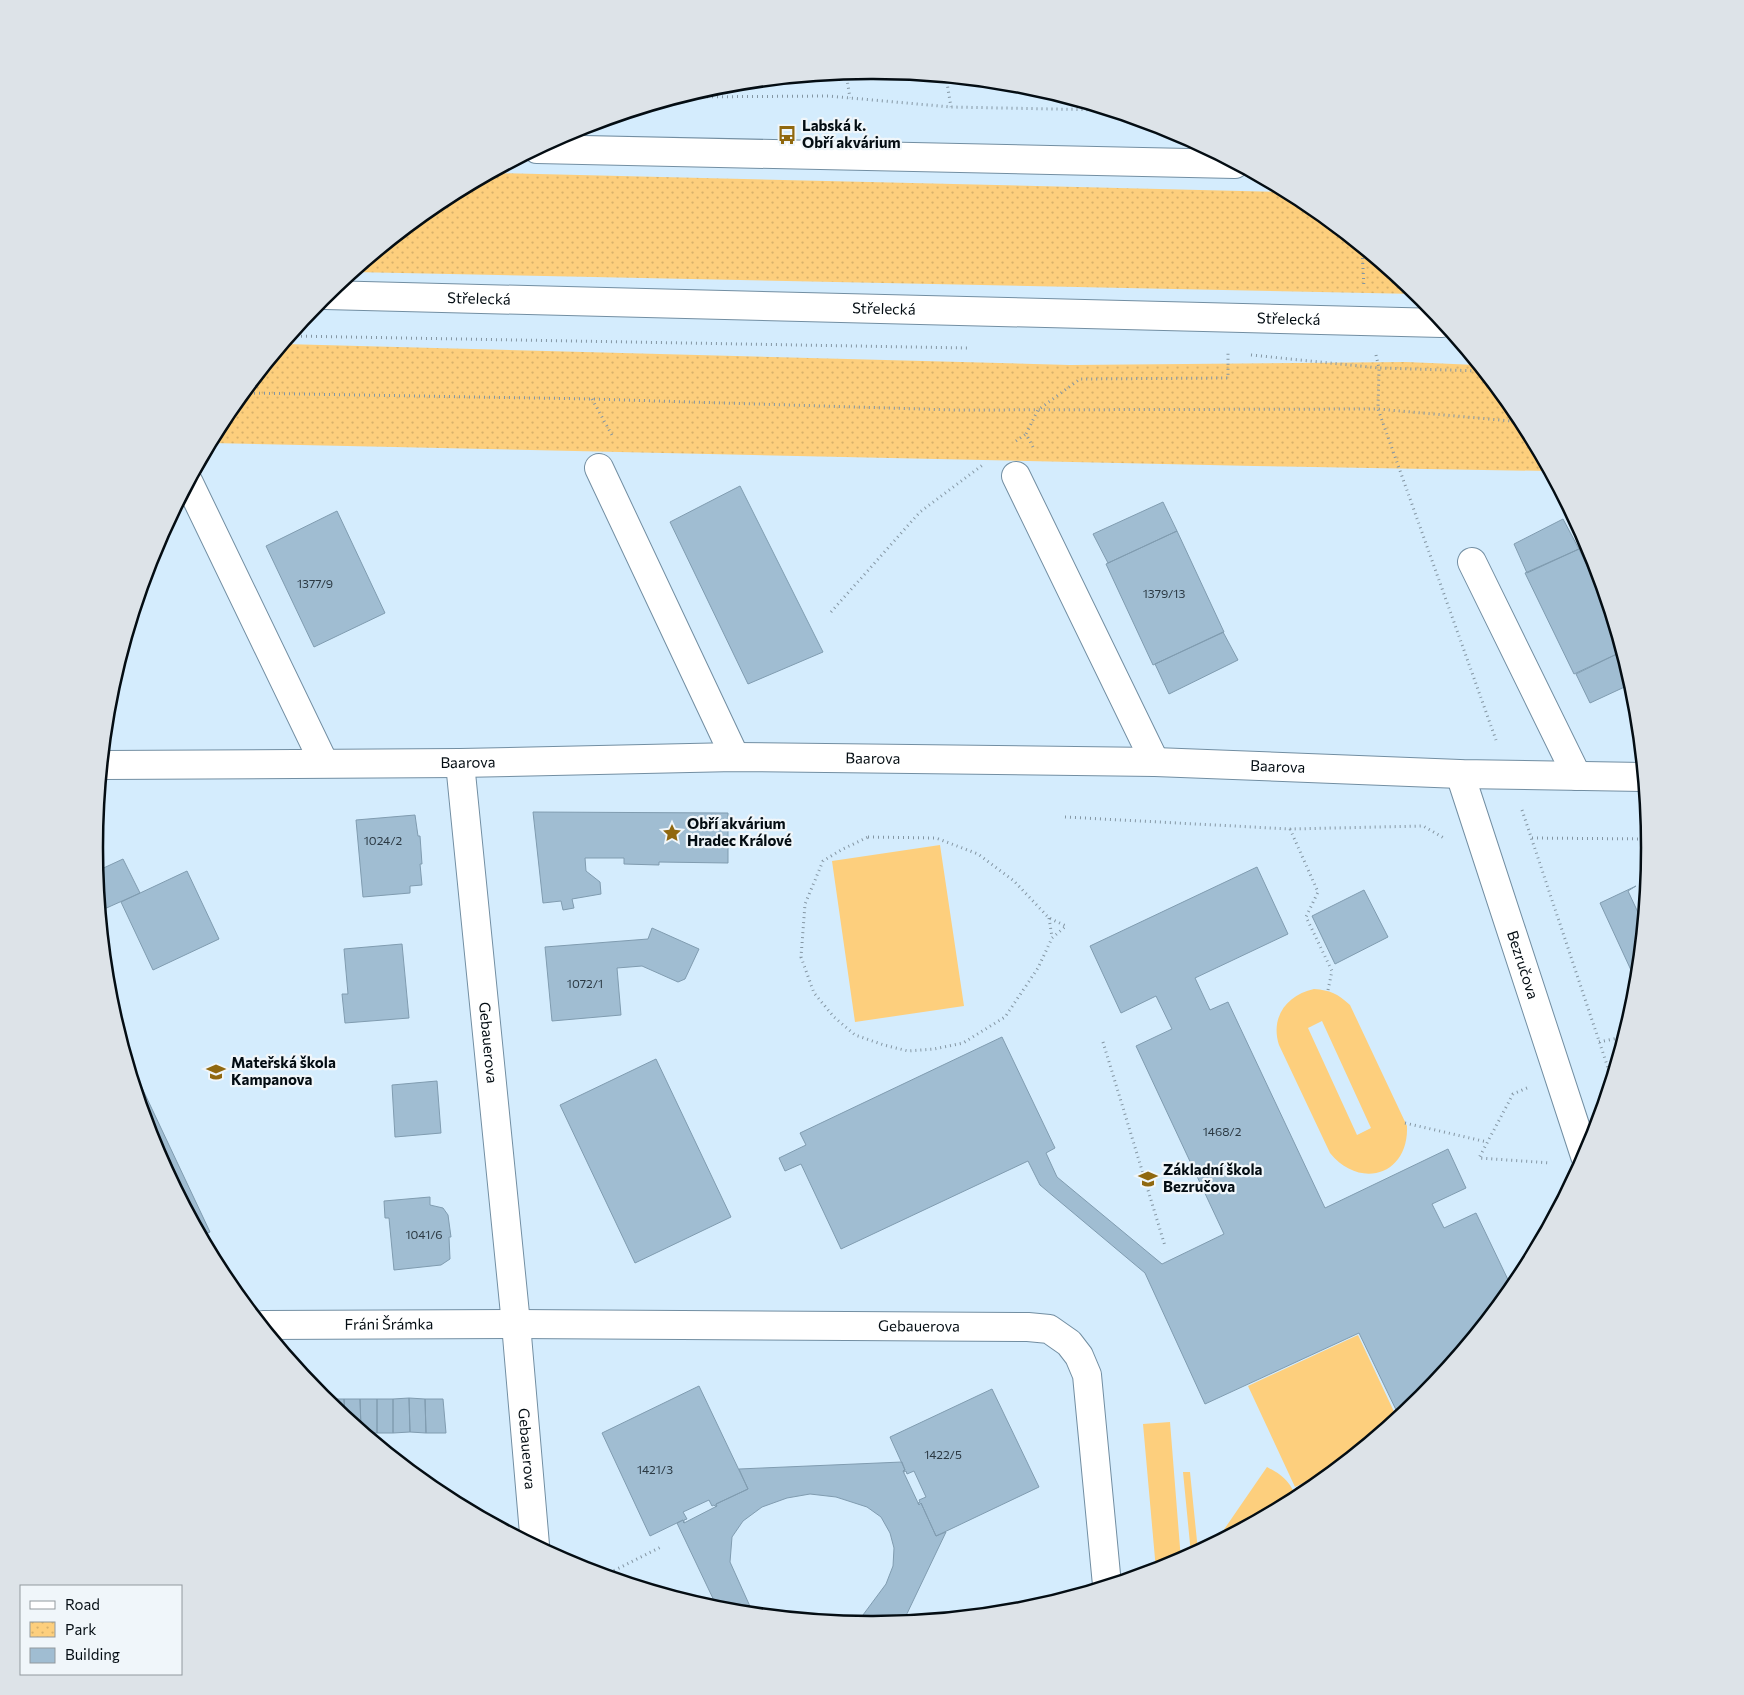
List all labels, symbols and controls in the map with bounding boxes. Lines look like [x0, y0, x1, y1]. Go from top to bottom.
place label: Labská k. Obří akvárium [802, 116, 901, 151]
bus stop icon: Labská k. Obří akvárium [776, 124, 798, 146]
street label: Střelecká [447, 288, 511, 308]
street label: Střelecká [852, 298, 916, 318]
street label: Střelecká [1257, 308, 1321, 328]
house number: 1377/9 [297, 576, 333, 590]
house number: 1379/13 [1143, 586, 1185, 600]
street label: Baarova [845, 748, 901, 767]
street label: Baarova [440, 752, 496, 771]
street label: Baarova [1250, 756, 1306, 776]
place label: Obří akvárium Hradec Králové [687, 814, 792, 849]
place icon: Obří akvárium Hradec Králové [661, 822, 683, 844]
house number: 1024/2 [364, 833, 403, 847]
street label: Bezručova [1504, 928, 1543, 1001]
house number: 1072/1 [567, 976, 603, 990]
street label: Gebauerova [476, 1001, 502, 1084]
place label: Mateřská škola Kampanova [231, 1053, 336, 1088]
school or university icon: Mateřská škola Kampanova [205, 1061, 227, 1083]
house number: 1468/2 [1203, 1124, 1242, 1138]
place label: Základní škola Bezručova [1163, 1160, 1262, 1195]
school or university icon: Základní škola Bezručova [1137, 1168, 1159, 1190]
house number: 1041/6 [405, 1227, 443, 1241]
street label: Fráni Šrámka [345, 1313, 433, 1333]
street label: Gebauerova [878, 1316, 960, 1335]
street label: Gebauerova [515, 1407, 540, 1490]
house number: 1422/5 [924, 1447, 962, 1461]
house number: 1421/3 [637, 1462, 673, 1476]
legend [20, 1585, 182, 1675]
text: Road [65, 1595, 100, 1613]
text: Park [65, 1620, 96, 1638]
text: Building [65, 1645, 120, 1663]

